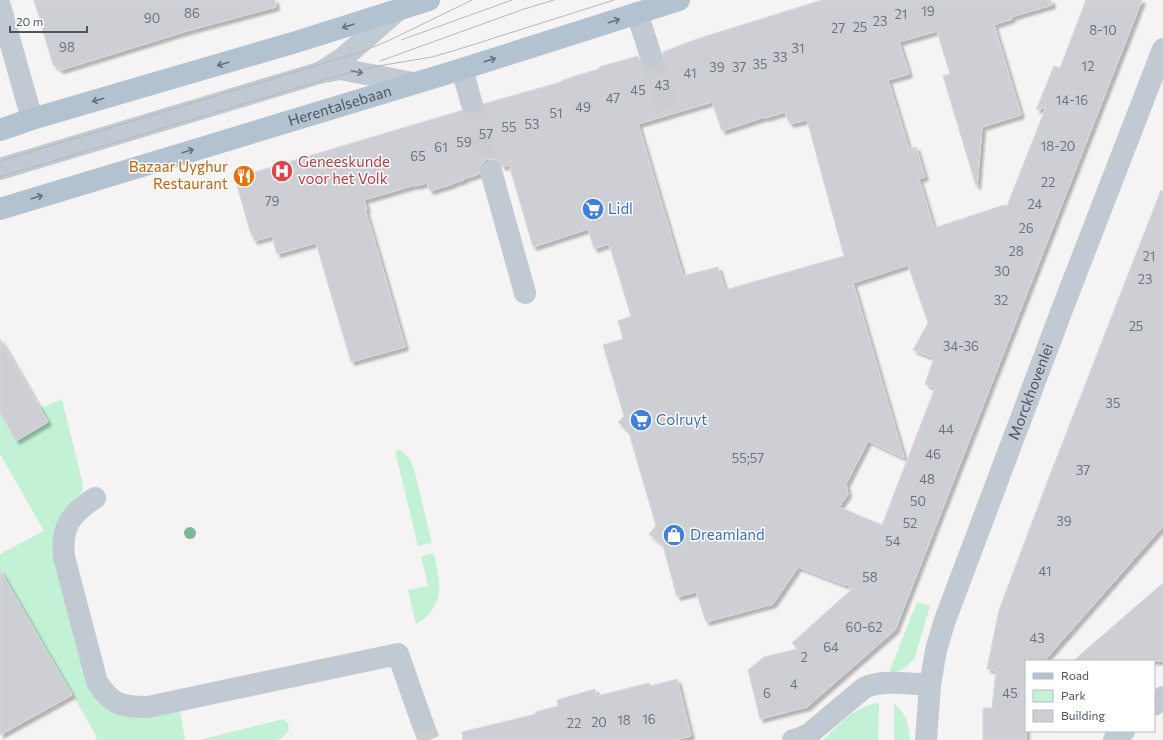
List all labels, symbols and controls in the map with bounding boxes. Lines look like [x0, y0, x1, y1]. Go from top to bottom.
house number: 19 [921, 3, 935, 19]
house number: 86 [184, 5, 200, 21]
house number: 21 [895, 6, 907, 22]
scale bar [10, 8, 87, 34]
house number: 90 [144, 10, 160, 26]
house number: 23 [873, 13, 887, 29]
text: 20 m [16, 14, 43, 28]
one-way arrow [608, 16, 620, 24]
house number: 25 [853, 19, 867, 35]
house number: 27 [831, 20, 845, 36]
house number: 8-10 [1089, 22, 1117, 38]
one-way arrow [341, 23, 354, 30]
house number: 98 [59, 39, 75, 55]
house number: 31 [792, 40, 804, 56]
house number: 33 [773, 49, 787, 65]
one-way arrow [484, 56, 497, 63]
house number: 35 [753, 56, 767, 72]
house number: 12 [1082, 58, 1094, 74]
house number: 39 [709, 59, 725, 75]
house number: 37 [732, 59, 746, 75]
one-way arrow [217, 61, 230, 68]
house number: 41 [684, 65, 696, 81]
one-way arrow [350, 69, 363, 77]
house number: 43 [654, 77, 670, 93]
street label: Herentalsebaan [286, 81, 393, 129]
house number: 45 [630, 82, 646, 98]
house number: 47 [606, 90, 620, 106]
house number: 14-16 [1056, 92, 1088, 108]
one-way arrow [92, 97, 105, 104]
house number: 49 [575, 99, 591, 115]
house number: 51 [549, 105, 563, 121]
house number: 53 [525, 116, 539, 132]
house number: 55 [502, 119, 516, 135]
house number: 57 [479, 126, 493, 142]
house number: 59 [456, 134, 472, 150]
house number: 18-20 [1041, 138, 1075, 154]
house number: 61 [434, 139, 448, 155]
one-way arrow [182, 147, 195, 154]
house number: 65 [410, 148, 426, 164]
place label: Geneeskunde voor het Volk [298, 152, 390, 187]
place label: Bazaar Uyghur Restaurant [129, 157, 228, 192]
hospital icon: Geneeskunde voor het Volk [269, 158, 295, 184]
restaurant icon: Bazaar Uyghur Restaurant [231, 163, 257, 189]
house number: 22 [1041, 174, 1055, 190]
one-way arrow [30, 193, 43, 200]
house number: 79 [265, 193, 279, 209]
supermarket icon: Lidl [580, 196, 606, 222]
house number: 24 [1028, 196, 1043, 212]
place label: Lidl [608, 199, 633, 217]
house number: 26 [1018, 220, 1034, 236]
house number: 28 [1008, 243, 1024, 259]
house number: 21 [1143, 248, 1155, 264]
house number: 30 [994, 263, 1010, 279]
house number: 23 [1138, 271, 1152, 287]
house number: 32 [994, 292, 1008, 308]
house number: 25 [1129, 318, 1143, 334]
house number: 34-36 [943, 338, 979, 354]
street label: Morckhovenlei [1004, 341, 1056, 442]
house number: 35 [1106, 395, 1120, 411]
supermarket icon: Colruyt [628, 407, 654, 433]
place label: Colruyt [656, 410, 707, 428]
house number: 44 [938, 421, 954, 437]
house number: 46 [925, 446, 941, 462]
house number: 55;57 [732, 450, 764, 466]
house number: 37 [1076, 462, 1090, 478]
house number: 48 [919, 471, 935, 487]
house number: 50 [910, 493, 926, 509]
house number: 39 [1056, 513, 1072, 529]
house number: 52 [903, 515, 917, 531]
shop icon: Dreamland [661, 522, 687, 548]
place label: Dreamland [690, 525, 765, 543]
house number: 54 [885, 533, 901, 549]
house number: 41 [1039, 563, 1051, 579]
house number: 58 [862, 569, 878, 585]
house number: 60-62 [846, 619, 882, 635]
house number: 43 [1029, 630, 1045, 646]
house number: 64 [823, 639, 839, 655]
house number: 2 [800, 649, 808, 665]
legend [1025, 660, 1155, 732]
text: Road [1061, 668, 1089, 682]
house number: 4 [790, 676, 798, 692]
house number: 6 [763, 685, 771, 701]
house number: 45 [1002, 685, 1018, 701]
text: Park [1061, 688, 1087, 702]
text: Building [1061, 708, 1105, 722]
house number: 16 [642, 711, 656, 727]
house number: 18 [617, 712, 631, 728]
house number: 20 [591, 714, 607, 730]
house number: 22 [567, 715, 581, 731]

